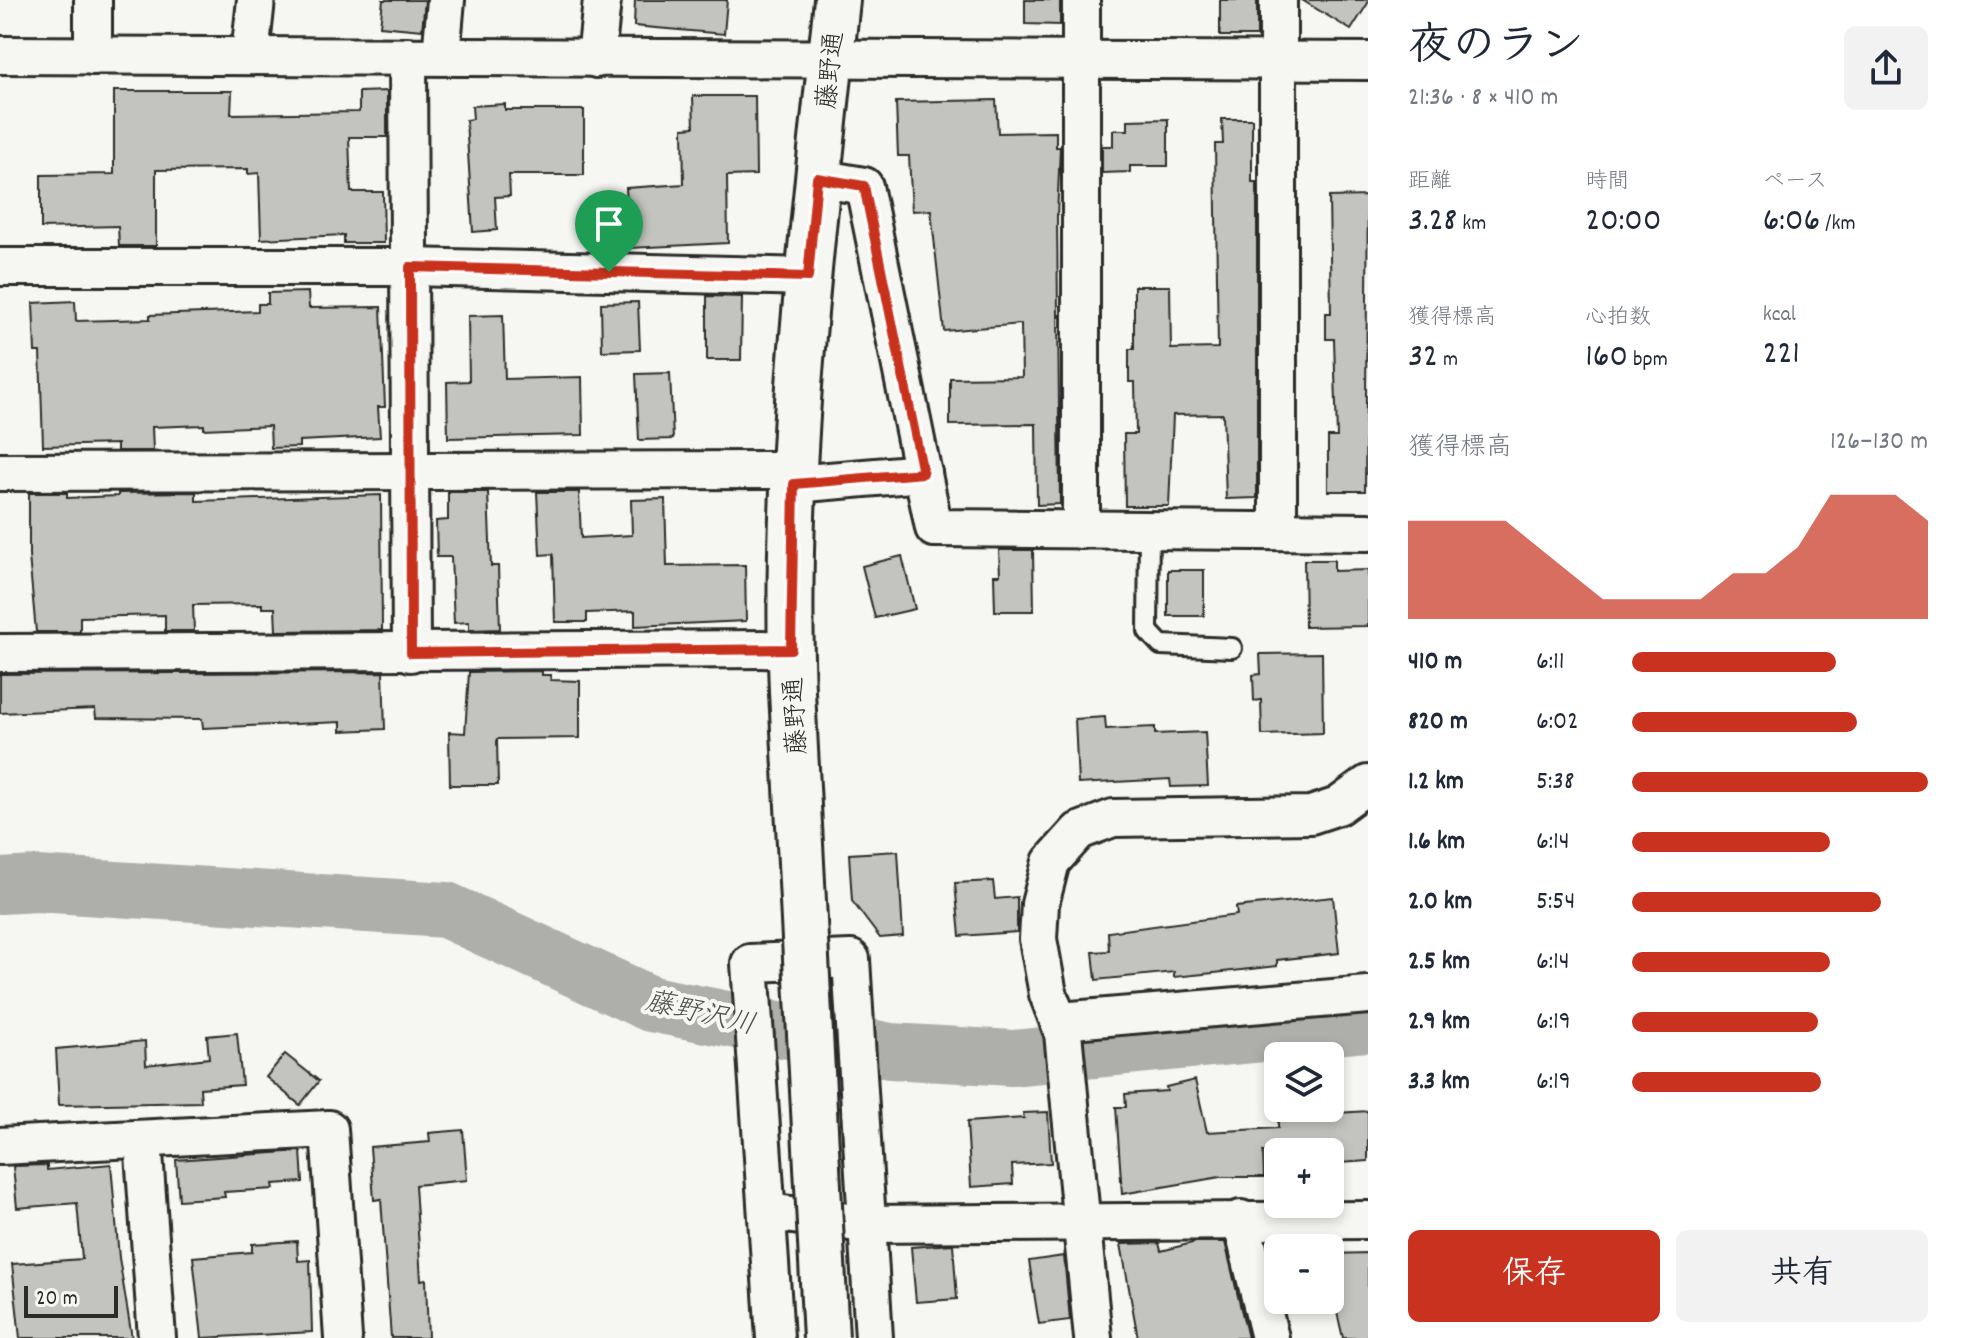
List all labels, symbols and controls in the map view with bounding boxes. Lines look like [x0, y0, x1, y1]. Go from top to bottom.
text: 夜のラン [1408, 18, 1584, 81]
button: share [1844, 26, 1928, 110]
street label: 藤野通 [810, 30, 855, 111]
text: 21:36 · 8 × 410 m [1408, 80, 1558, 117]
text: 距離 [1408, 167, 1452, 198]
text: 時間 [1585, 167, 1629, 198]
text: ペース [1763, 167, 1827, 198]
pin [575, 190, 643, 272]
text: 3.28 [1408, 198, 1457, 247]
text: 20:00 [1585, 198, 1661, 247]
text: 6:06 [1763, 198, 1820, 247]
icon: arrive [587, 202, 631, 246]
text: km [1457, 209, 1486, 240]
text: /km [1820, 209, 1856, 240]
text: kcal [1763, 300, 1796, 331]
text: 獲得標高 [1408, 303, 1496, 334]
text: 心拍数 [1585, 303, 1651, 334]
text: 221 [1763, 331, 1800, 380]
text: 32 [1408, 334, 1438, 383]
text: 160 [1585, 334, 1628, 383]
text: m [1438, 345, 1458, 376]
text: bpm [1628, 345, 1668, 376]
text: 126–130 m [1830, 424, 1928, 461]
text: 獲得標高 [1408, 430, 1512, 467]
text: 410 m [1408, 644, 1462, 681]
text: 6:11 [1536, 644, 1564, 681]
street label: 藤野通 [777, 676, 818, 756]
text: 820 m [1408, 704, 1468, 741]
text: 6:02 [1536, 704, 1579, 741]
text: 1.2 km [1408, 764, 1464, 801]
text: 5:38 [1536, 764, 1574, 801]
text: 1.6 km [1408, 824, 1465, 861]
text: 6:14 [1536, 824, 1570, 861]
text: 2.0 km [1408, 884, 1472, 921]
text: 5:54 [1536, 884, 1575, 921]
text: 2.5 km [1408, 944, 1470, 981]
text: 6:14 [1536, 944, 1570, 981]
water label: 藤野沢川 [641, 984, 759, 1048]
text: 2.9 km [1408, 1004, 1470, 1041]
text: 6:19 [1536, 1004, 1571, 1041]
map controls [1264, 1042, 1344, 1314]
button: layers [1264, 1042, 1344, 1122]
text: 3.3 km [1408, 1064, 1470, 1101]
text: 6:19 [1536, 1064, 1571, 1101]
button: + [1264, 1138, 1344, 1218]
button: 保存 [1408, 1230, 1660, 1322]
button: 共有 [1676, 1230, 1928, 1322]
button: − [1264, 1234, 1344, 1314]
scale bar [24, 1282, 118, 1318]
text: 20 m [36, 1284, 78, 1315]

